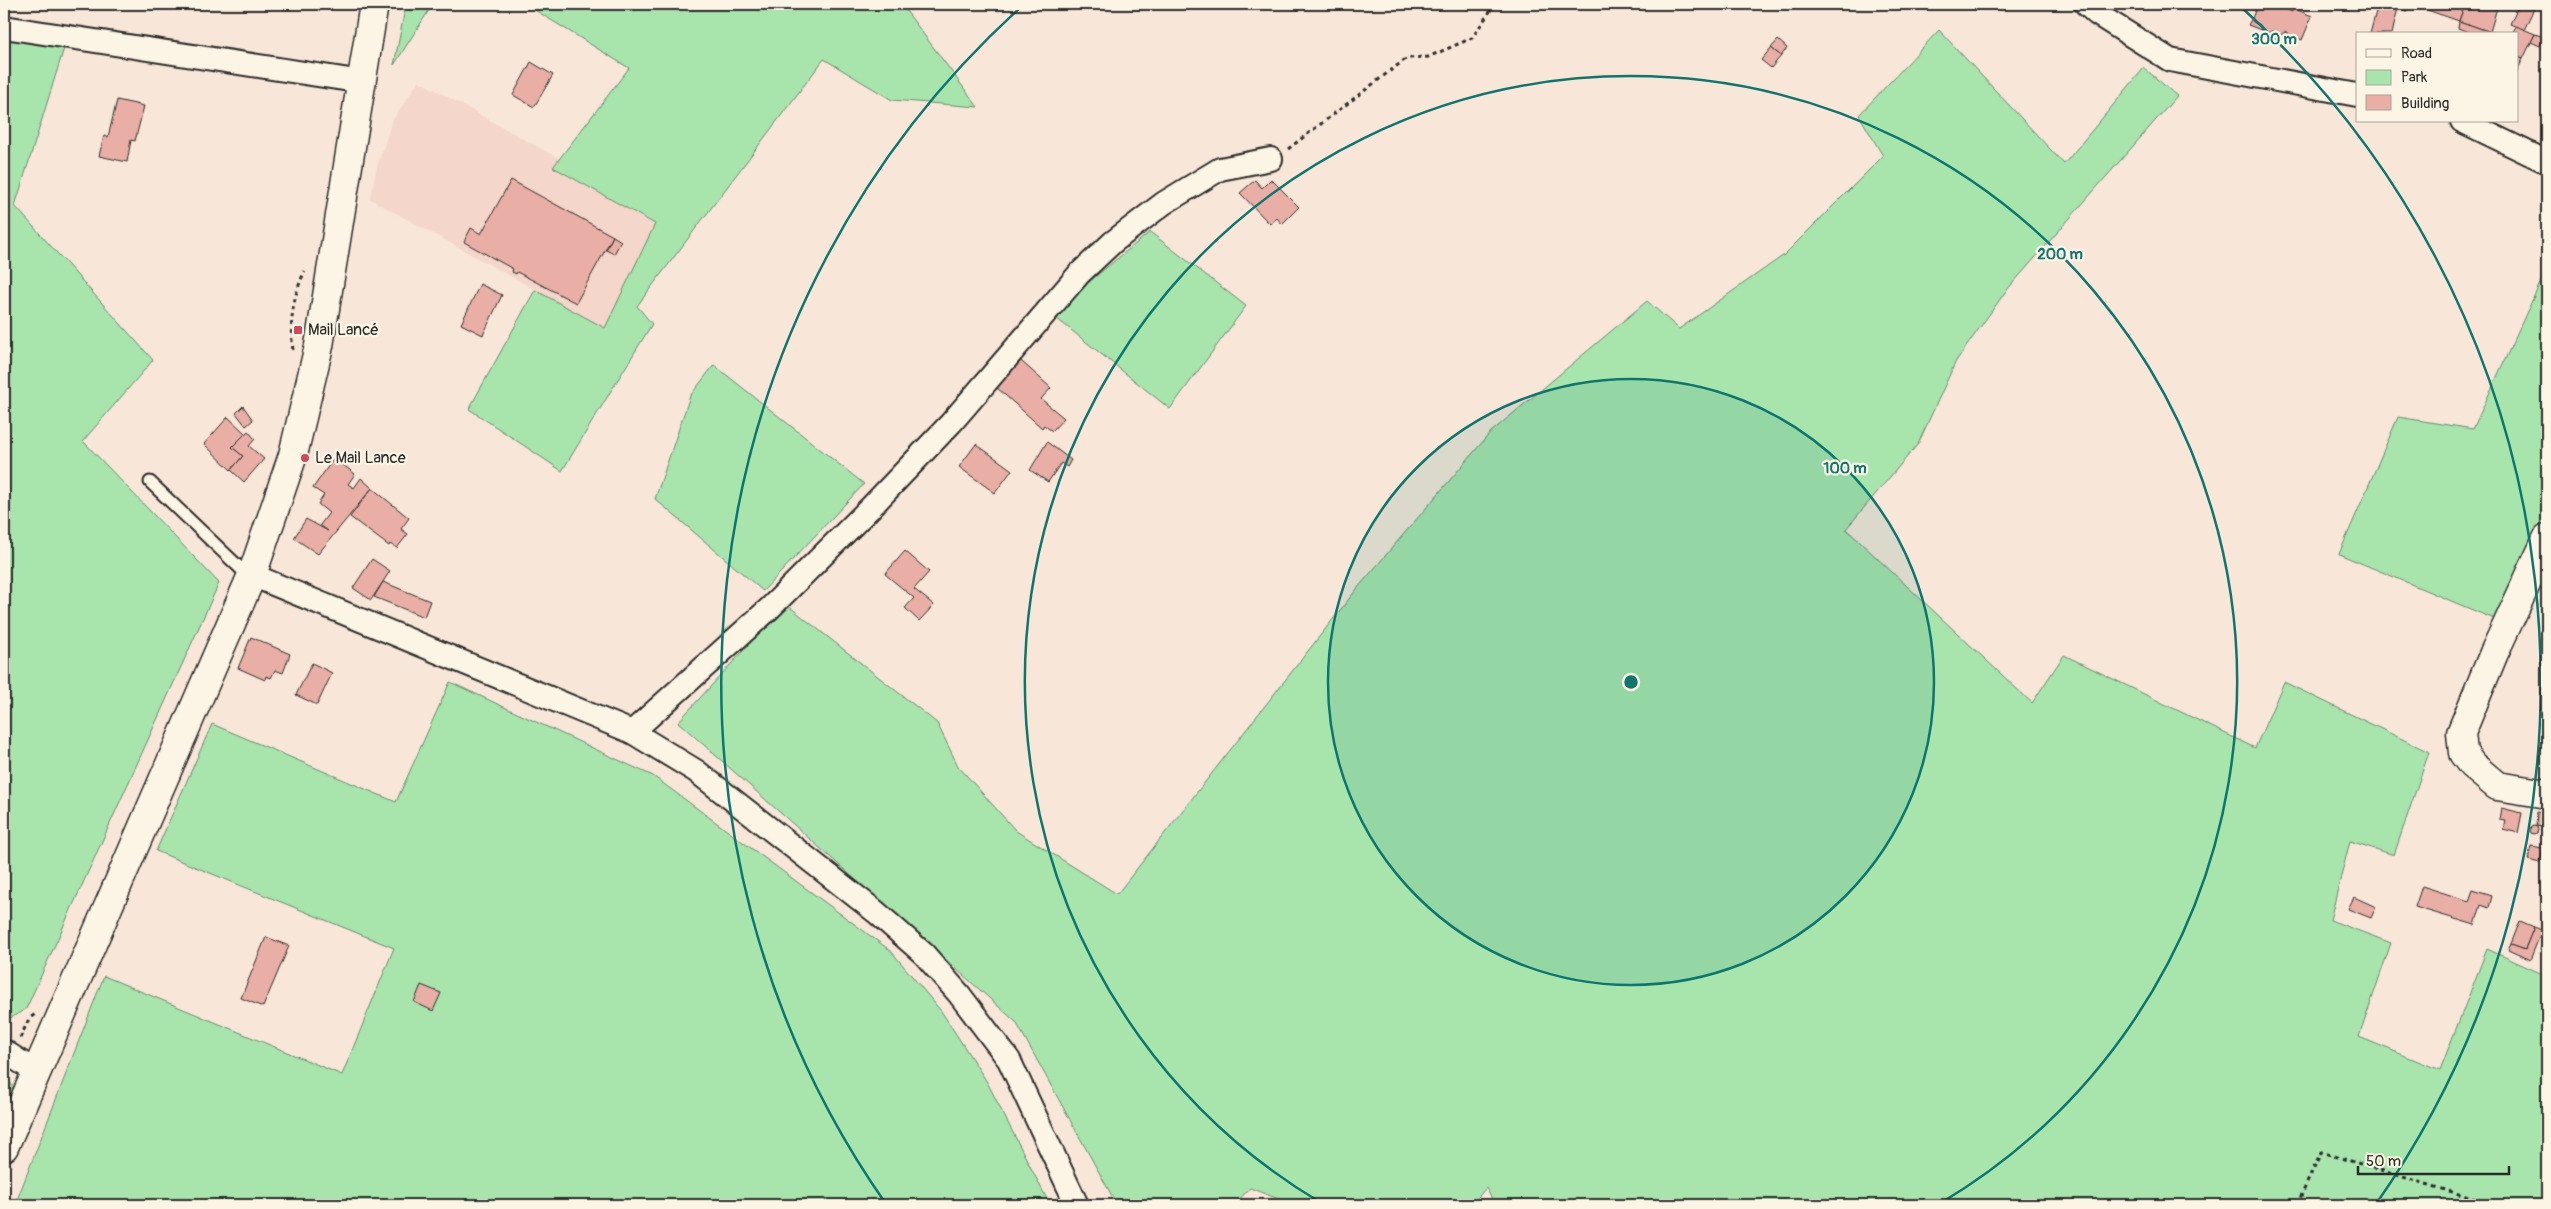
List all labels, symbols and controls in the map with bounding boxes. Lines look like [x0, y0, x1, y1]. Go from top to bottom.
text: 300 m [2251, 30, 2297, 49]
legend [2356, 32, 2518, 122]
text: Road [2401, 44, 2432, 63]
text: Park [2401, 68, 2428, 87]
text: Building [2401, 94, 2449, 113]
text: 200 m [2037, 245, 2083, 264]
place label: Mail Lancé [308, 320, 379, 340]
marker: Mail Lancé [292, 324, 304, 336]
place label: Le Mail Lance [315, 448, 406, 468]
marker: Le Mail Lance [299, 452, 311, 464]
text: 100 m [1824, 459, 1866, 478]
centre of rings [1622, 673, 1640, 691]
scale bar [2358, 1144, 2510, 1176]
text: 50 m [2366, 1152, 2401, 1171]

